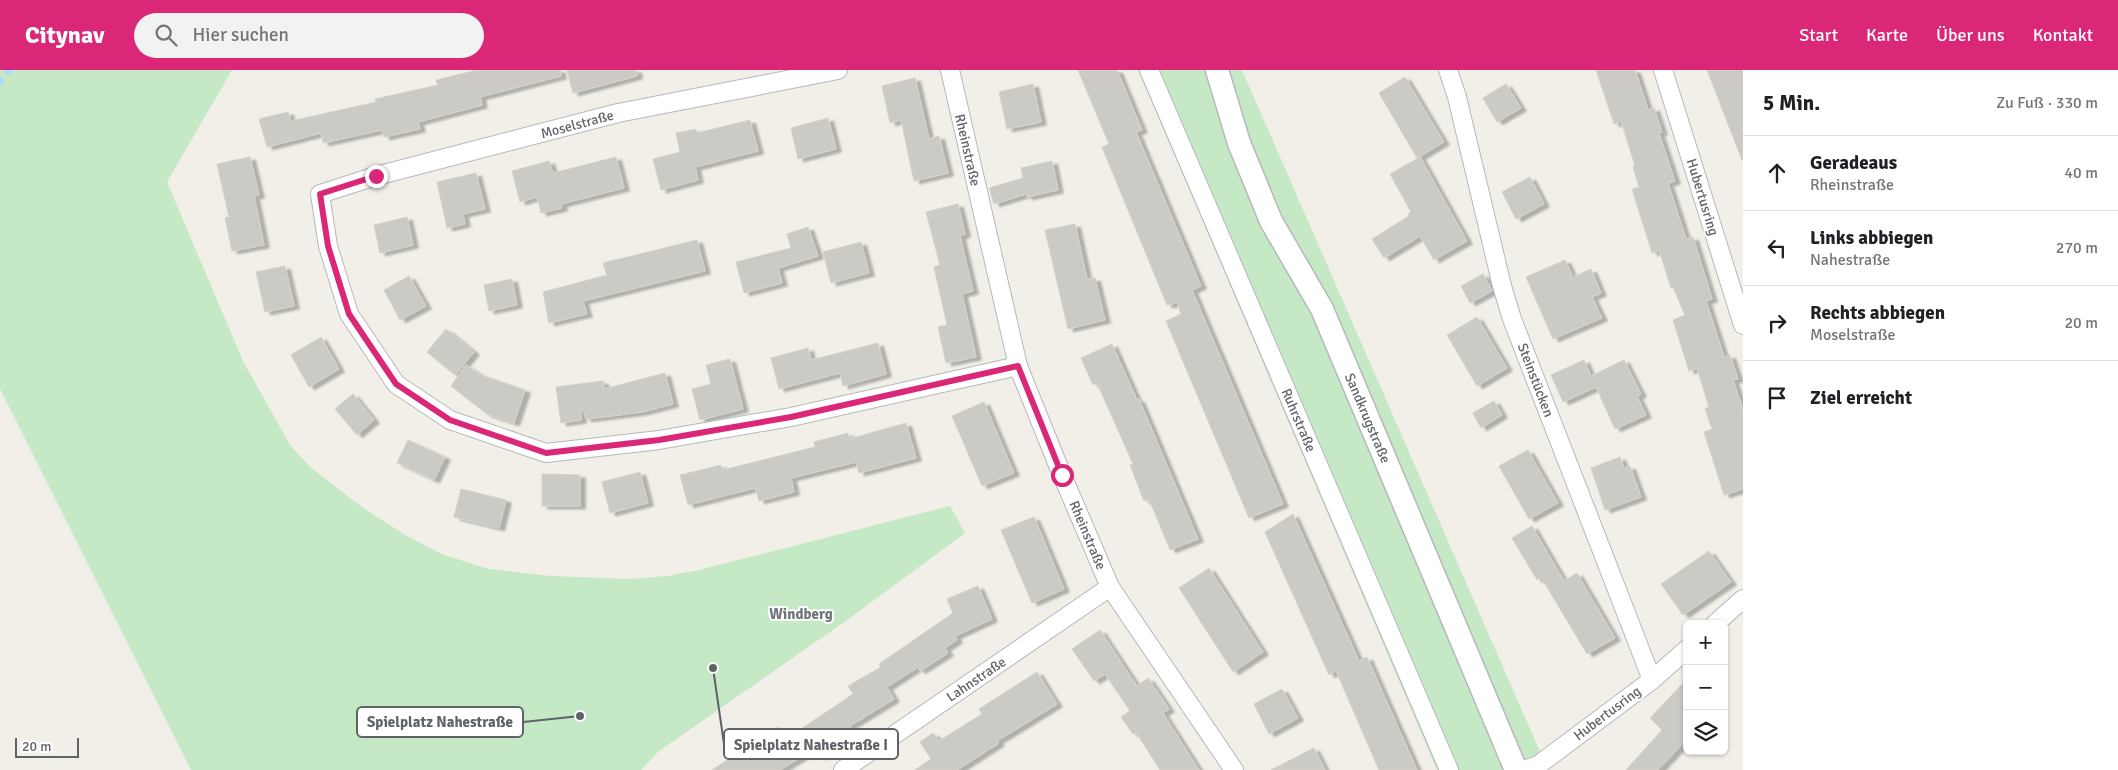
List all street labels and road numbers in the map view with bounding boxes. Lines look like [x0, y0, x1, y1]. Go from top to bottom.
street label: Moselstraße [539, 107, 615, 142]
street label: Rheinstraße [951, 112, 984, 188]
street label: Hubertusring [1683, 156, 1722, 238]
street label: Steinstücken [1514, 341, 1557, 419]
street label: Sandkrugstraße [1341, 371, 1394, 466]
street label: Ruhrstraße [1278, 386, 1320, 455]
street label: Rheinstraße [1065, 498, 1110, 572]
street label: Lahnstraße [943, 653, 1009, 706]
street label: Hubertusring [1570, 683, 1644, 744]

